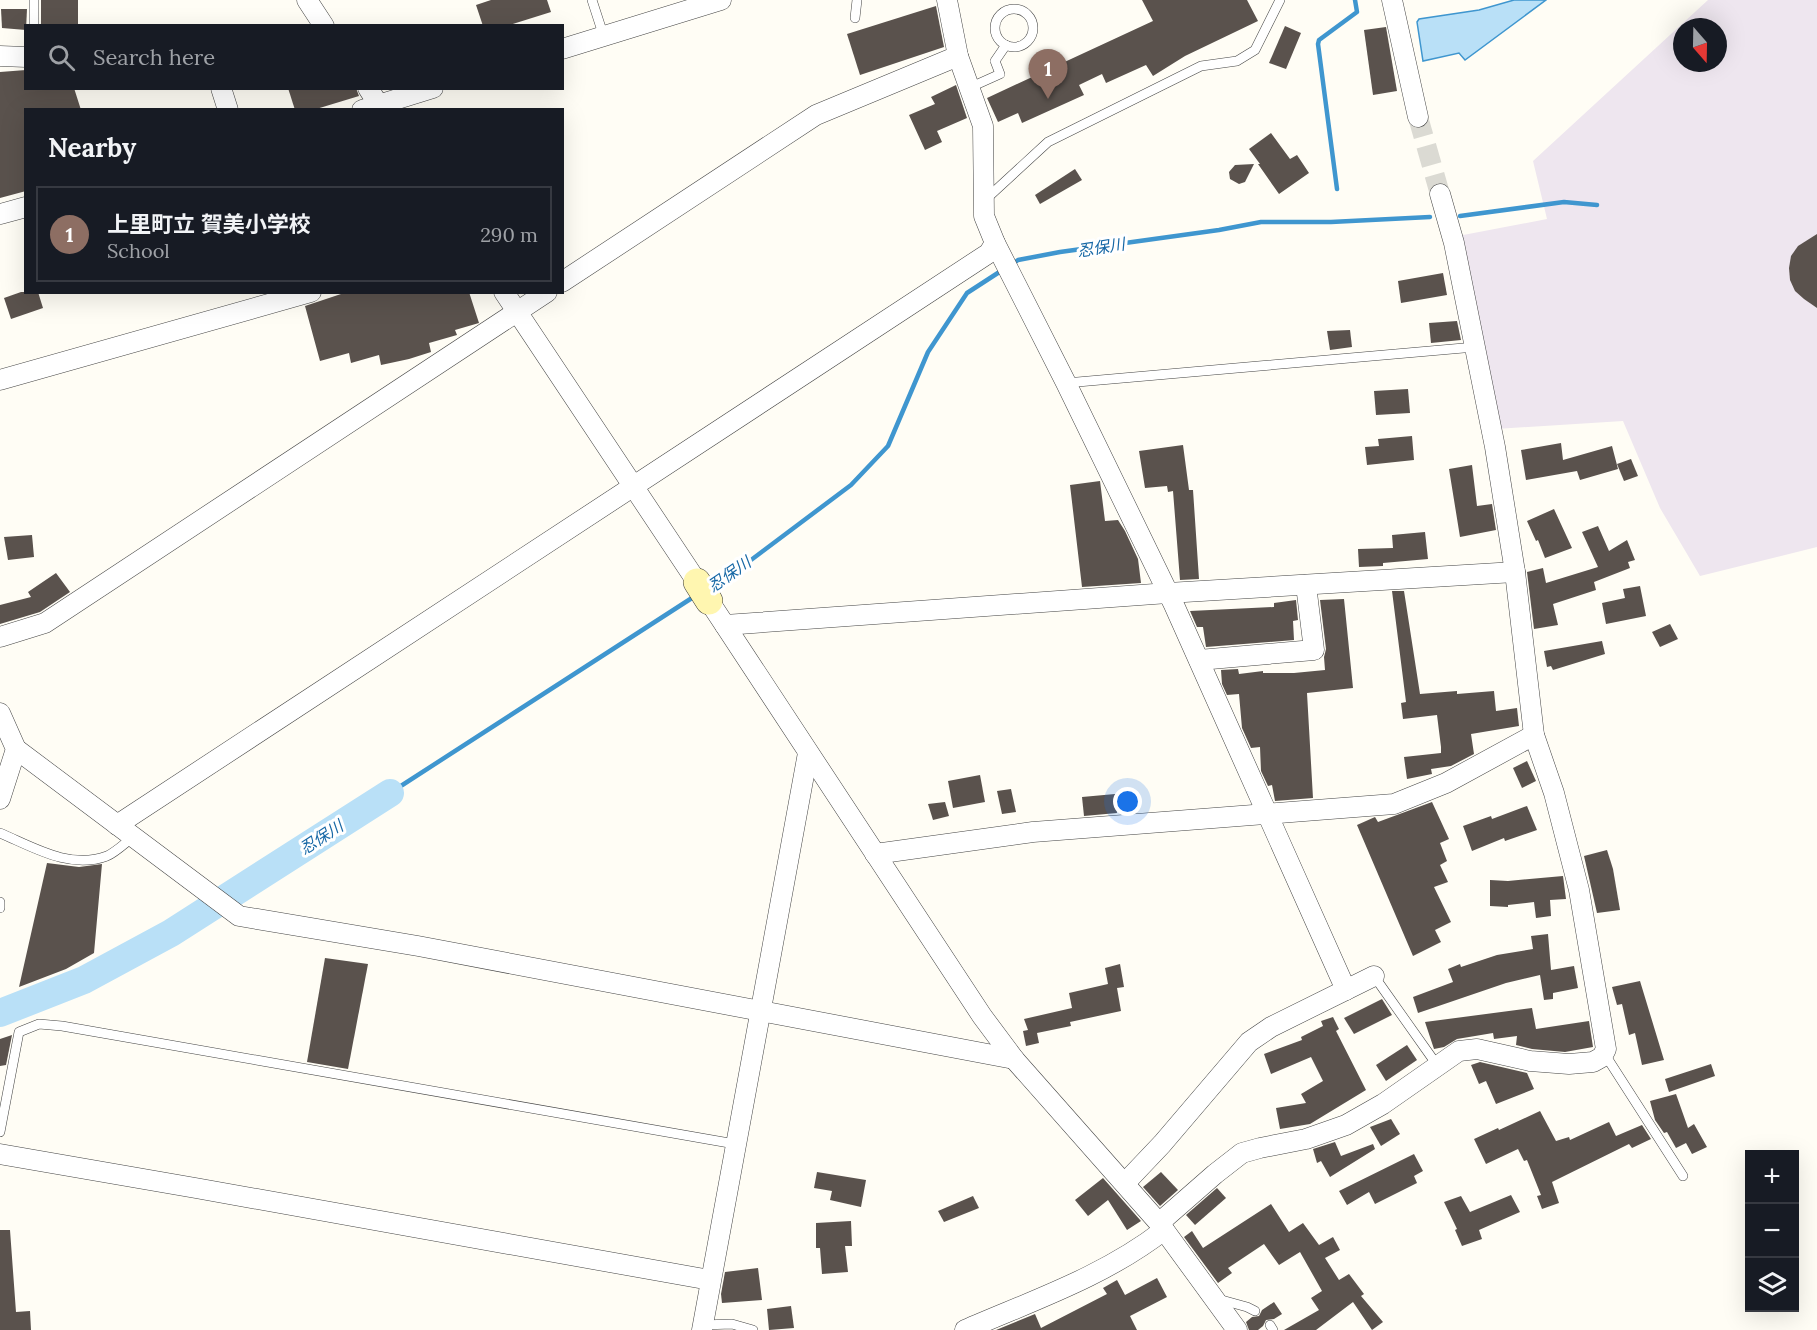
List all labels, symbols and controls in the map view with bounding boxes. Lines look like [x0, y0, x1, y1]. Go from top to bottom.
north arrow [1673, 18, 1727, 72]
search box [24, 24, 564, 90]
icon: search [45, 41, 78, 74]
text: Search here [93, 43, 215, 71]
pin: 1 [1028, 50, 1068, 99]
text: Nearby [48, 131, 136, 164]
text: 上里町立 賀美小学校 [107, 210, 311, 238]
text: 1 [65, 222, 74, 247]
text: 290 m [480, 222, 538, 247]
water label: 忍保川 [1076, 233, 1128, 261]
text: School [107, 238, 170, 263]
water label: 忍保川 [704, 551, 756, 596]
your location [1113, 787, 1142, 816]
water label: 忍保川 [295, 814, 348, 858]
map controls [1745, 1150, 1799, 1312]
button: + [1745, 1150, 1799, 1204]
button: − [1745, 1204, 1799, 1258]
button: layers [1745, 1258, 1799, 1312]

